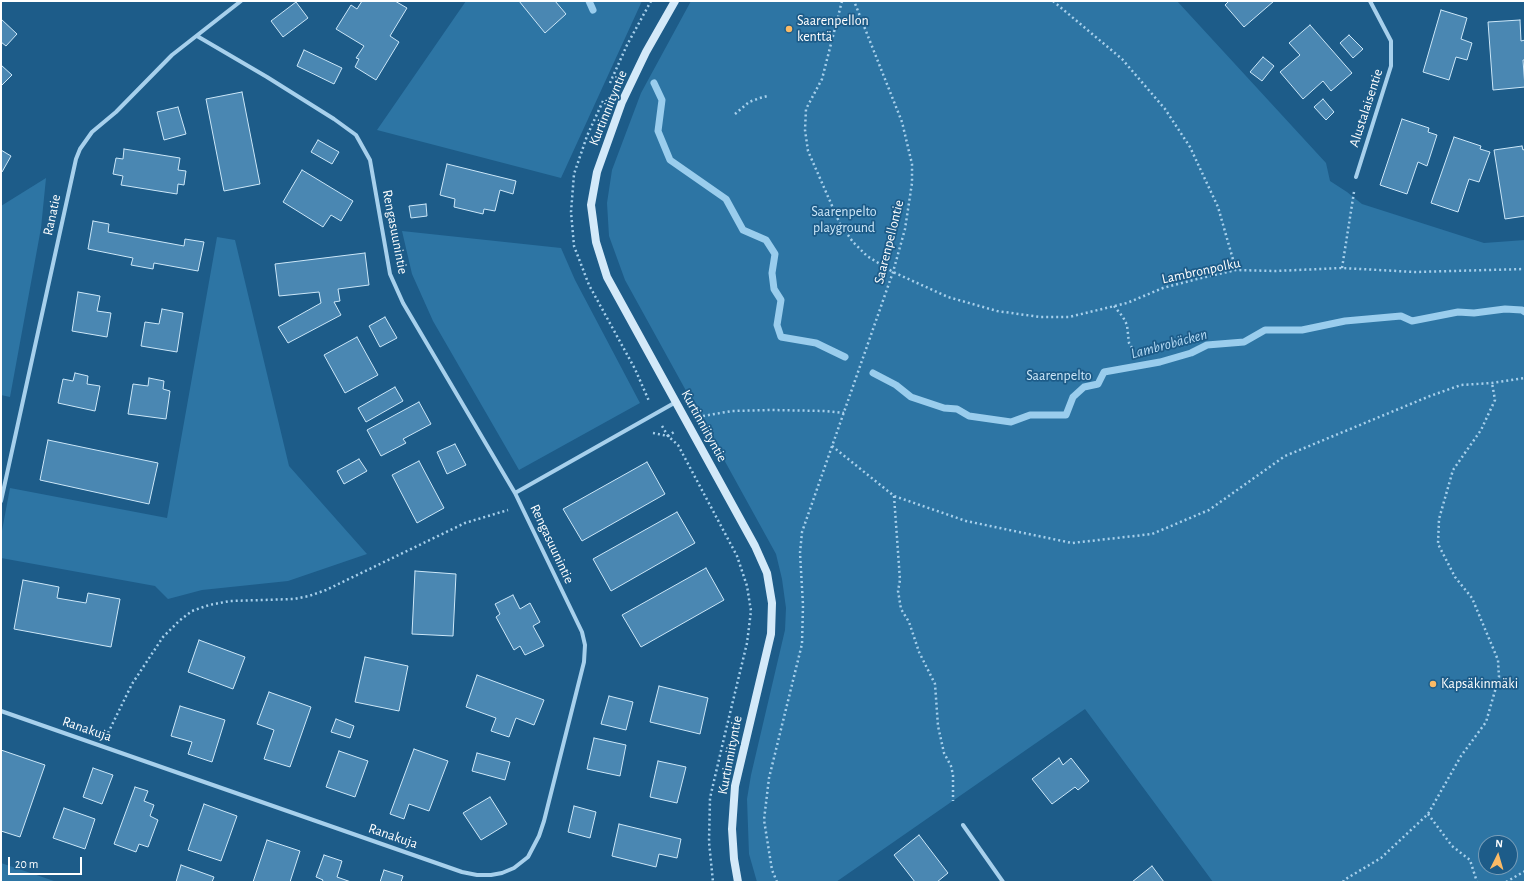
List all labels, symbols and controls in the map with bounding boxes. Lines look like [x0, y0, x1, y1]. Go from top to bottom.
place label: Saarenpellon kenttä [797, 13, 869, 46]
marker: Saarenpellon kenttä [784, 24, 794, 34]
street label: Alustalaisentie [1345, 67, 1387, 149]
street label: Kurtinniityntie [585, 68, 631, 148]
street label: Rengasuunintie [379, 188, 411, 276]
street label: Ranatie [39, 193, 65, 237]
street label: Saarenpellontie [870, 198, 908, 286]
park label: Saarenpelto playground [811, 204, 877, 236]
street label: Lambronpolku [1160, 254, 1242, 288]
water label: Lambrobäcken [1129, 325, 1209, 363]
park label: Saarenpelto [1026, 368, 1092, 384]
street label: Kurtinniityntie [677, 387, 731, 465]
street label: Rengasuunintie [526, 502, 578, 586]
place label: Kapsäkinmäki [1441, 676, 1518, 692]
marker: Kapsäkinmäki [1428, 679, 1438, 689]
street label: Ranakuja [60, 713, 114, 745]
street label: Kurtinniityntie [714, 714, 746, 796]
street label: Ranakuja [366, 820, 420, 852]
north arrow [1478, 835, 1518, 875]
text: N [1495, 838, 1503, 849]
scale bar [10, 849, 84, 875]
text: 20 m [15, 858, 38, 870]

